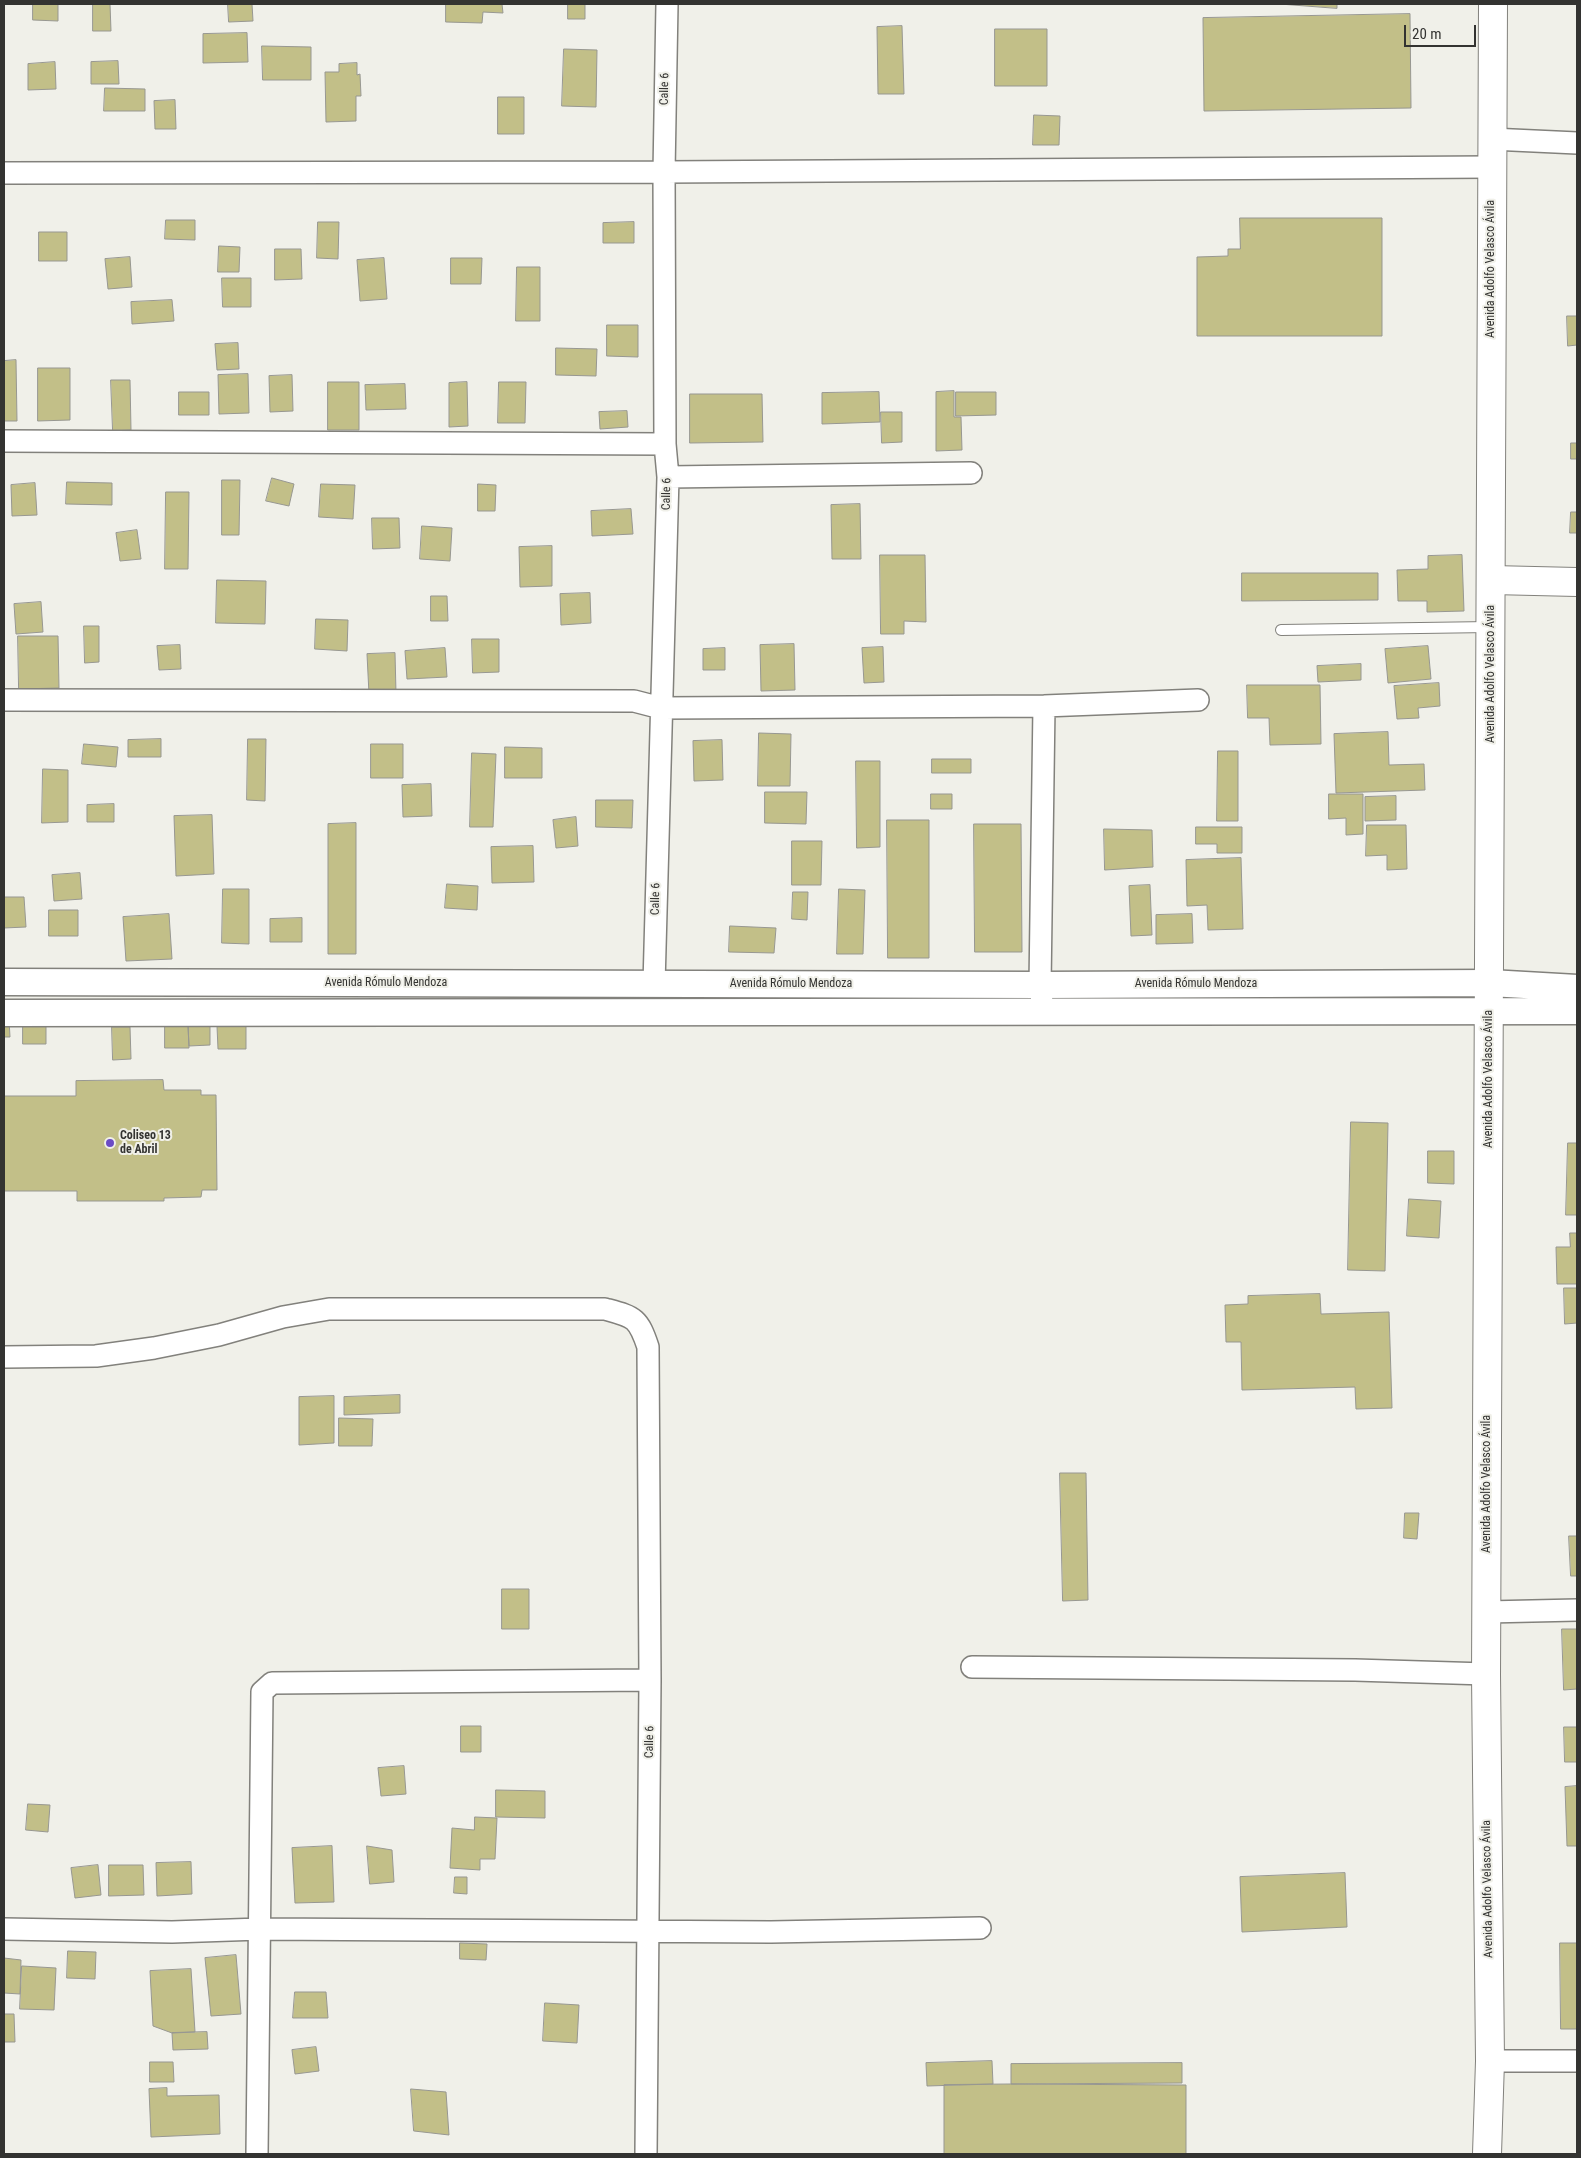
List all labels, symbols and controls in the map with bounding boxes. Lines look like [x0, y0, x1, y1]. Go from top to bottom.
scale bar [1406, 15, 1478, 47]
text: 20 m [1412, 25, 1442, 43]
street label: Calle 6 [658, 73, 672, 105]
street label: Avenida Adolfo Velasco Ávila [1484, 200, 1498, 338]
street label: Calle 6 [660, 478, 674, 510]
street label: Avenida Adolfo Velasco Ávila [1484, 605, 1498, 743]
street label: Calle 6 [649, 883, 663, 915]
street label: Avenida Rómulo Mendoza [325, 976, 447, 990]
street label: Avenida Rómulo Mendoza [730, 977, 852, 991]
street label: Avenida Rómulo Mendoza [1135, 977, 1257, 991]
street label: Avenida Adolfo Velasco Ávila [1482, 1010, 1496, 1148]
place label: Coliseo 13 de Abril [120, 1129, 171, 1157]
marker: Coliseo 13 de Abril [104, 1137, 116, 1149]
street label: Avenida Adolfo Velasco Ávila [1480, 1415, 1494, 1553]
street label: Calle 6 [643, 1726, 657, 1758]
street label: Avenida Adolfo Velasco Ávila [1480, 1820, 1496, 1958]

